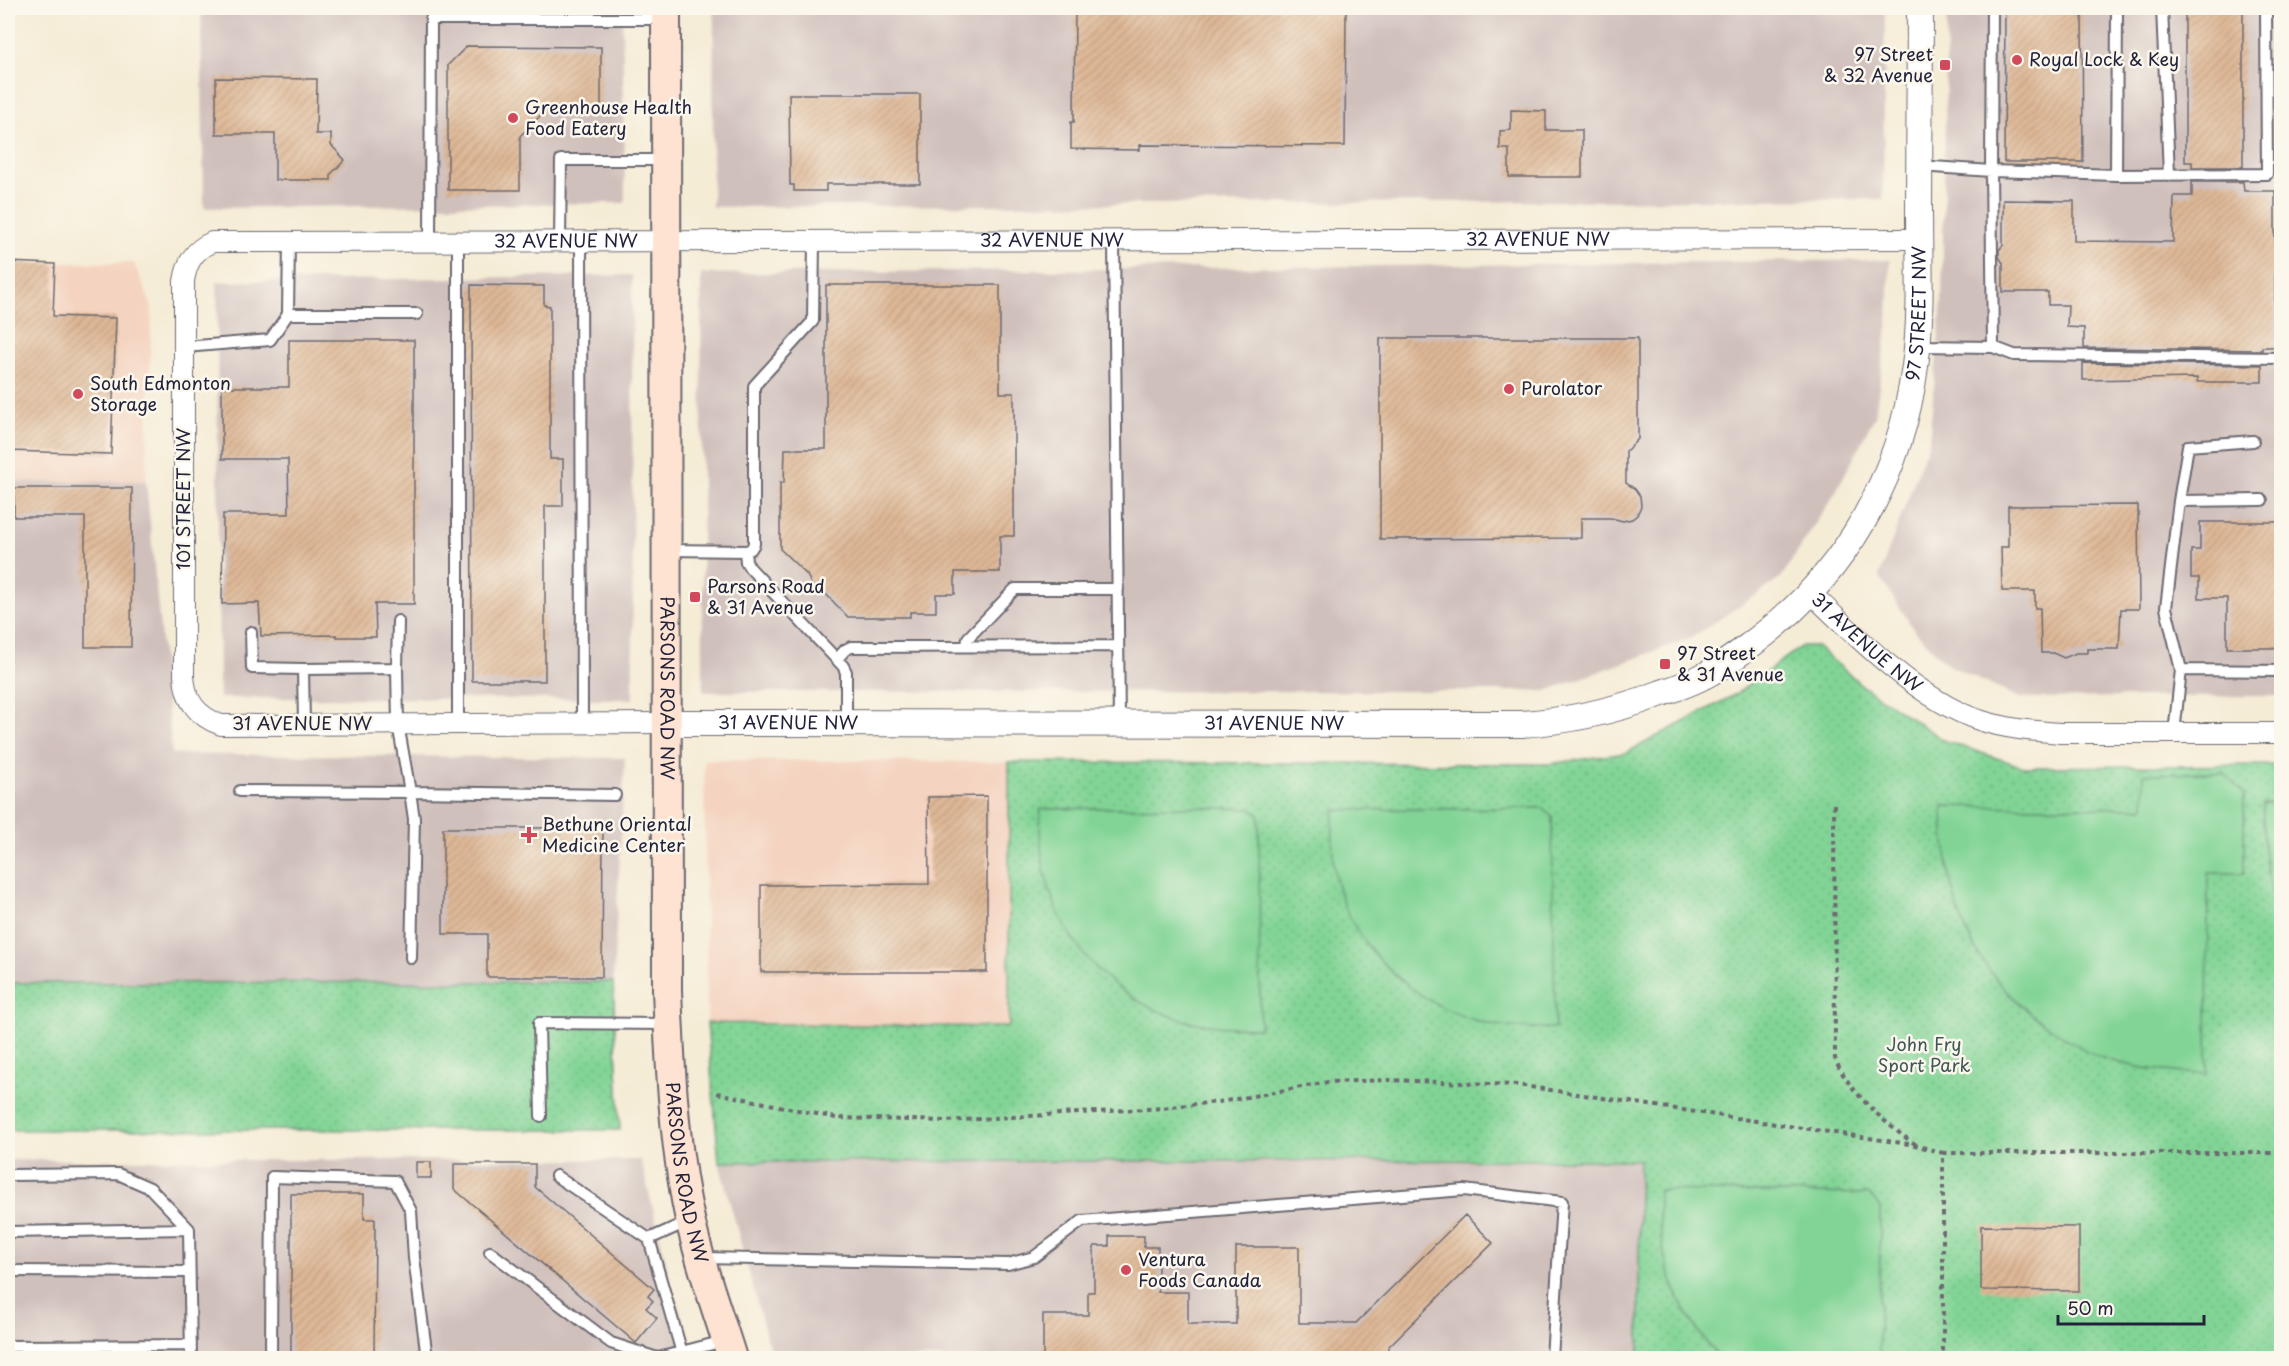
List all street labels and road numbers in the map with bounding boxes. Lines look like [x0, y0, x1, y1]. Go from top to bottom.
street label: 32 AVENUE NW [980, 225, 1124, 253]
street label: 32 AVENUE NW [1466, 225, 1610, 252]
street label: 32 AVENUE NW [494, 226, 638, 254]
street label: 97 STREET NW [1898, 246, 1932, 383]
street label: 101 STREET NW [169, 428, 196, 570]
street label: 31 AVENUE NW [1806, 585, 1929, 698]
street label: PARSONS ROAD NW [655, 596, 682, 780]
street label: 31 AVENUE NW [718, 708, 858, 735]
street label: 31 AVENUE NW [232, 709, 372, 736]
street label: 31 AVENUE NW [1204, 709, 1344, 736]
street label: PARSONS ROAD NW [660, 1081, 716, 1266]

